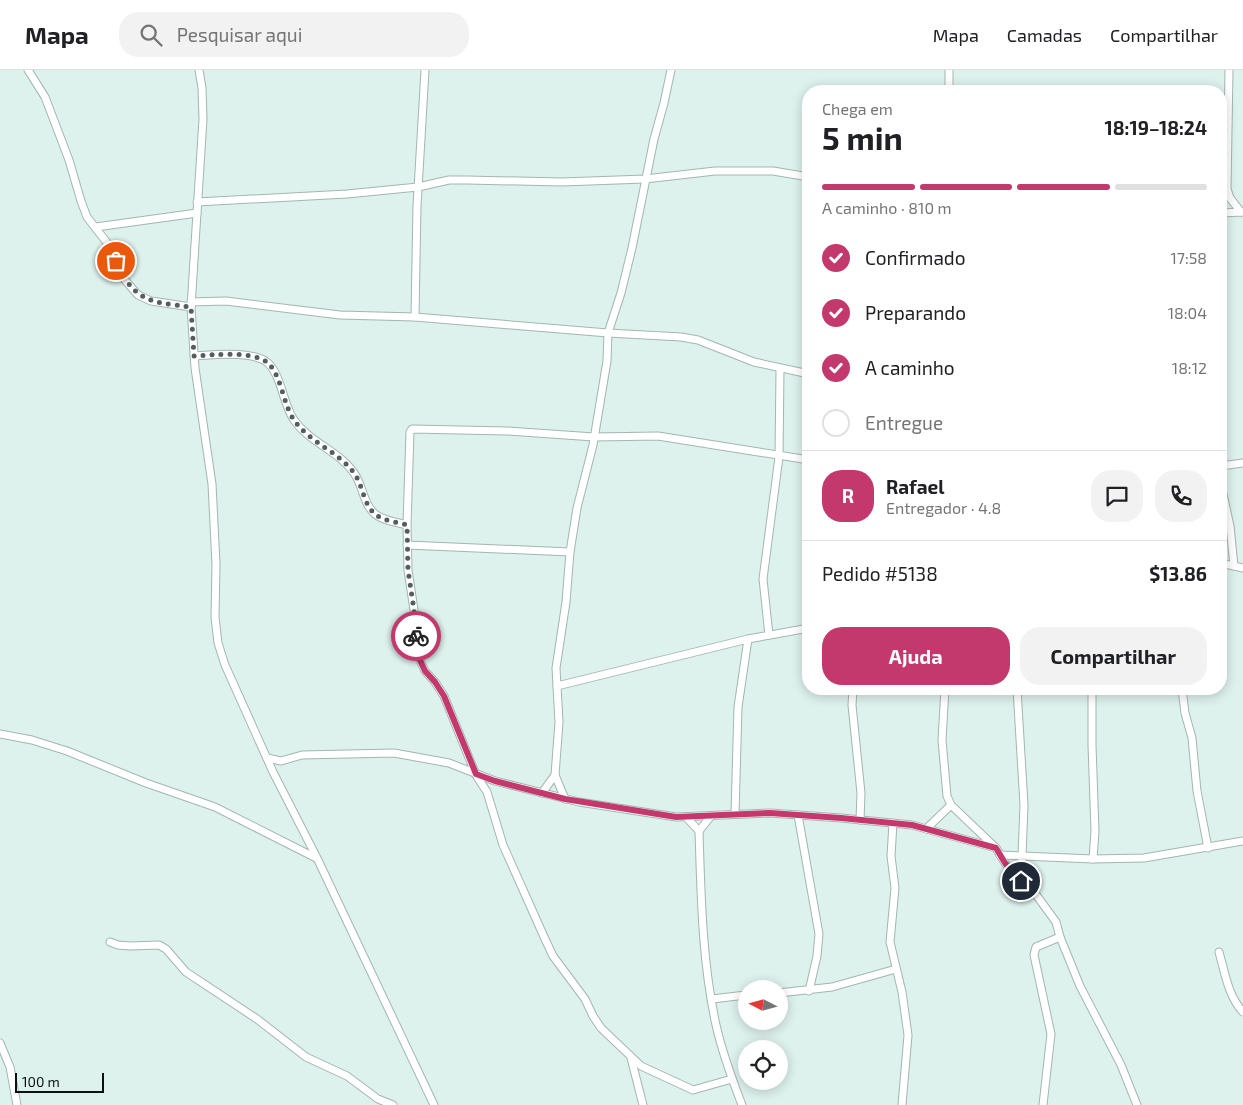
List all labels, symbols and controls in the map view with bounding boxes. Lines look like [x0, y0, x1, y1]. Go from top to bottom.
search box [119, 12, 469, 57]
text: Mapa [25, 20, 89, 49]
icon: search [137, 21, 165, 49]
text: Pesquisar aqui [177, 23, 302, 46]
text: Mapa [933, 24, 979, 46]
text: Camadas [1007, 24, 1082, 46]
text: Compartilhar [1110, 24, 1218, 46]
text: Chega em [822, 99, 893, 118]
text: 18:19–18:24 [1105, 116, 1207, 139]
text: 5 min [822, 118, 903, 156]
text: A caminho · 810 m [822, 198, 952, 217]
pin [95, 240, 137, 282]
icon: check [822, 244, 850, 272]
text: Confirmado [865, 246, 966, 269]
icon: bag [102, 247, 130, 275]
text: 17:58 [1170, 248, 1207, 267]
icon: check [822, 299, 850, 327]
text: Preparando [865, 301, 966, 324]
text: 18:04 [1168, 303, 1207, 322]
icon: check [822, 354, 850, 382]
text: A caminho [865, 356, 955, 379]
text: 18:12 [1172, 358, 1207, 377]
text: Entregue [865, 411, 943, 434]
button: chat [1091, 470, 1143, 522]
button: phone [1155, 470, 1207, 522]
text: Rafael [886, 475, 945, 498]
text: R [842, 484, 854, 507]
text: Entregador · 4.8 [886, 498, 1001, 517]
text: Pedido #5138 [822, 562, 938, 585]
text: $13.86 [1149, 562, 1207, 585]
courier [391, 611, 441, 661]
icon: bike [402, 622, 430, 650]
button: Ajuda [822, 627, 1010, 685]
button: Compartilhar [1020, 627, 1207, 685]
pin [1000, 860, 1042, 902]
icon: home [1007, 867, 1035, 895]
north arrow [738, 980, 788, 1030]
map controls [738, 980, 788, 1090]
button: locate [738, 1040, 788, 1090]
scale bar [15, 1070, 104, 1093]
text: 100 m [22, 1073, 60, 1090]

